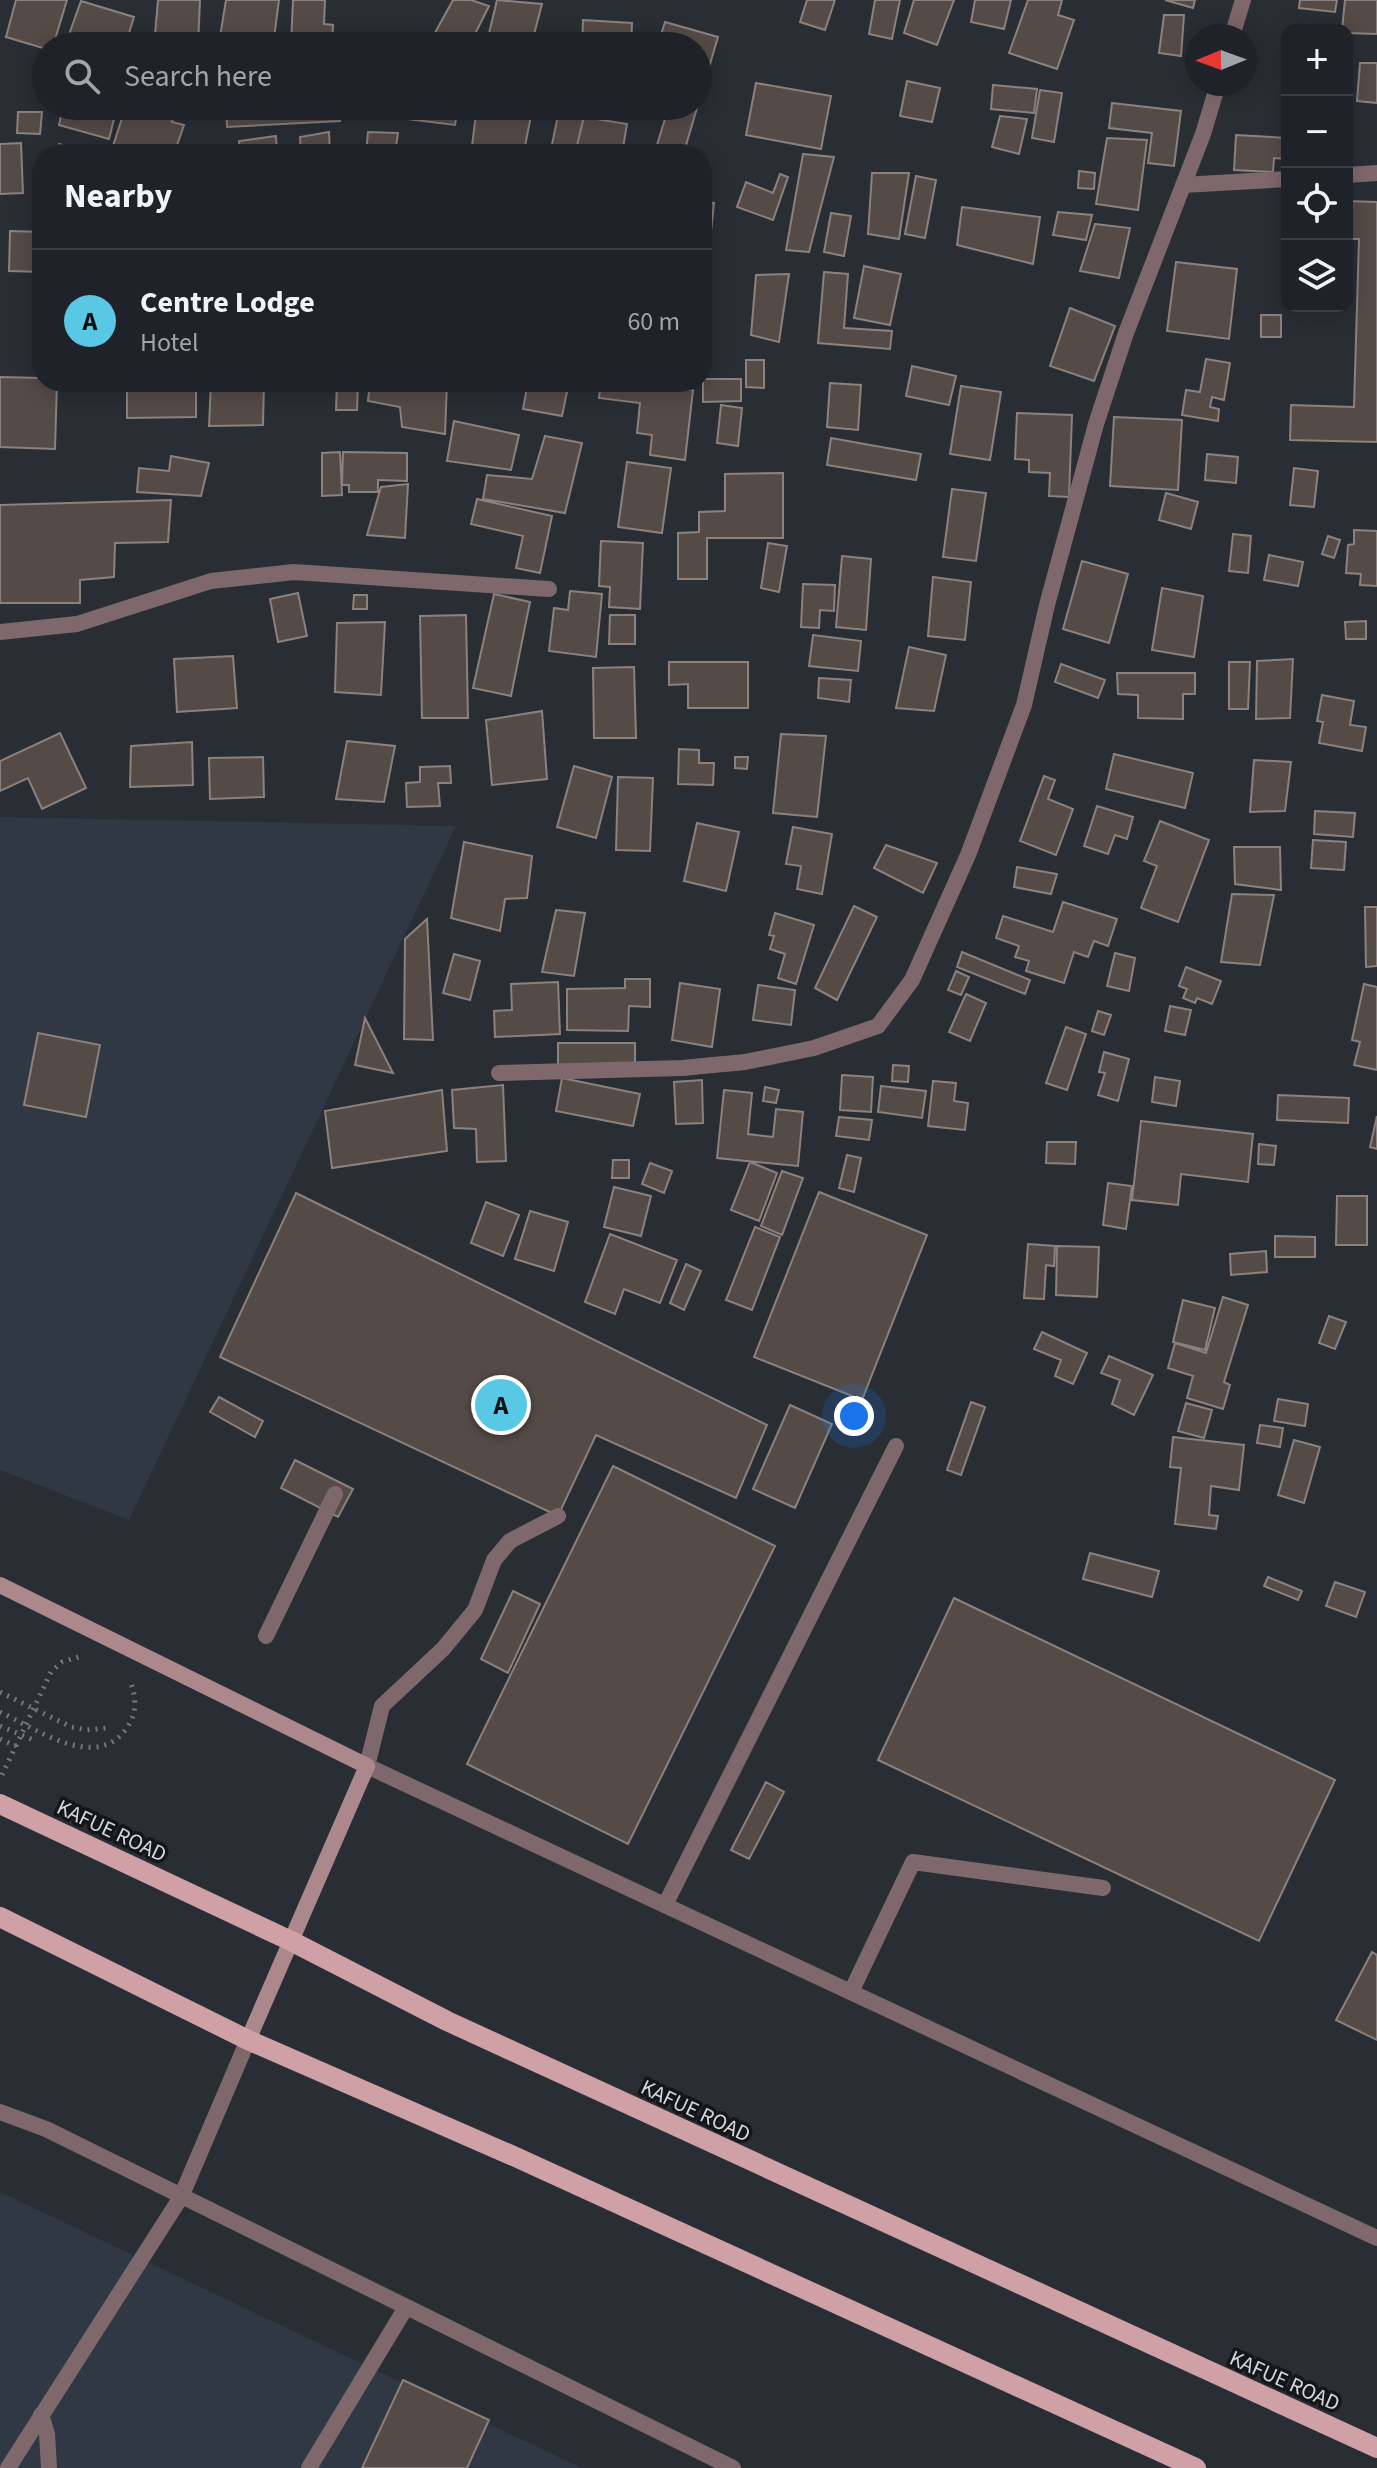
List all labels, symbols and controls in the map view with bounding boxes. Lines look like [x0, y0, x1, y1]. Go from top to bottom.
north arrow [1185, 24, 1257, 96]
map controls [1281, 24, 1353, 312]
button: + [1281, 24, 1353, 96]
search box [32, 32, 712, 120]
icon: search [60, 54, 104, 98]
text: Search here [124, 55, 272, 98]
button: − [1281, 96, 1353, 168]
button: locate [1281, 168, 1353, 240]
text: Nearby [64, 172, 172, 221]
button: layers [1281, 240, 1353, 312]
text: Centre Lodge [140, 281, 315, 324]
text: A [83, 303, 97, 340]
text: 60 m [627, 303, 680, 340]
text: Hotel [140, 324, 199, 361]
pin: A [475, 1375, 527, 1435]
your location [834, 1396, 874, 1436]
street label: KAFUE ROAD [51, 1791, 172, 1870]
street label: KAFUE ROAD [635, 2071, 756, 2150]
street label: KAFUE ROAD [1224, 2342, 1345, 2420]

